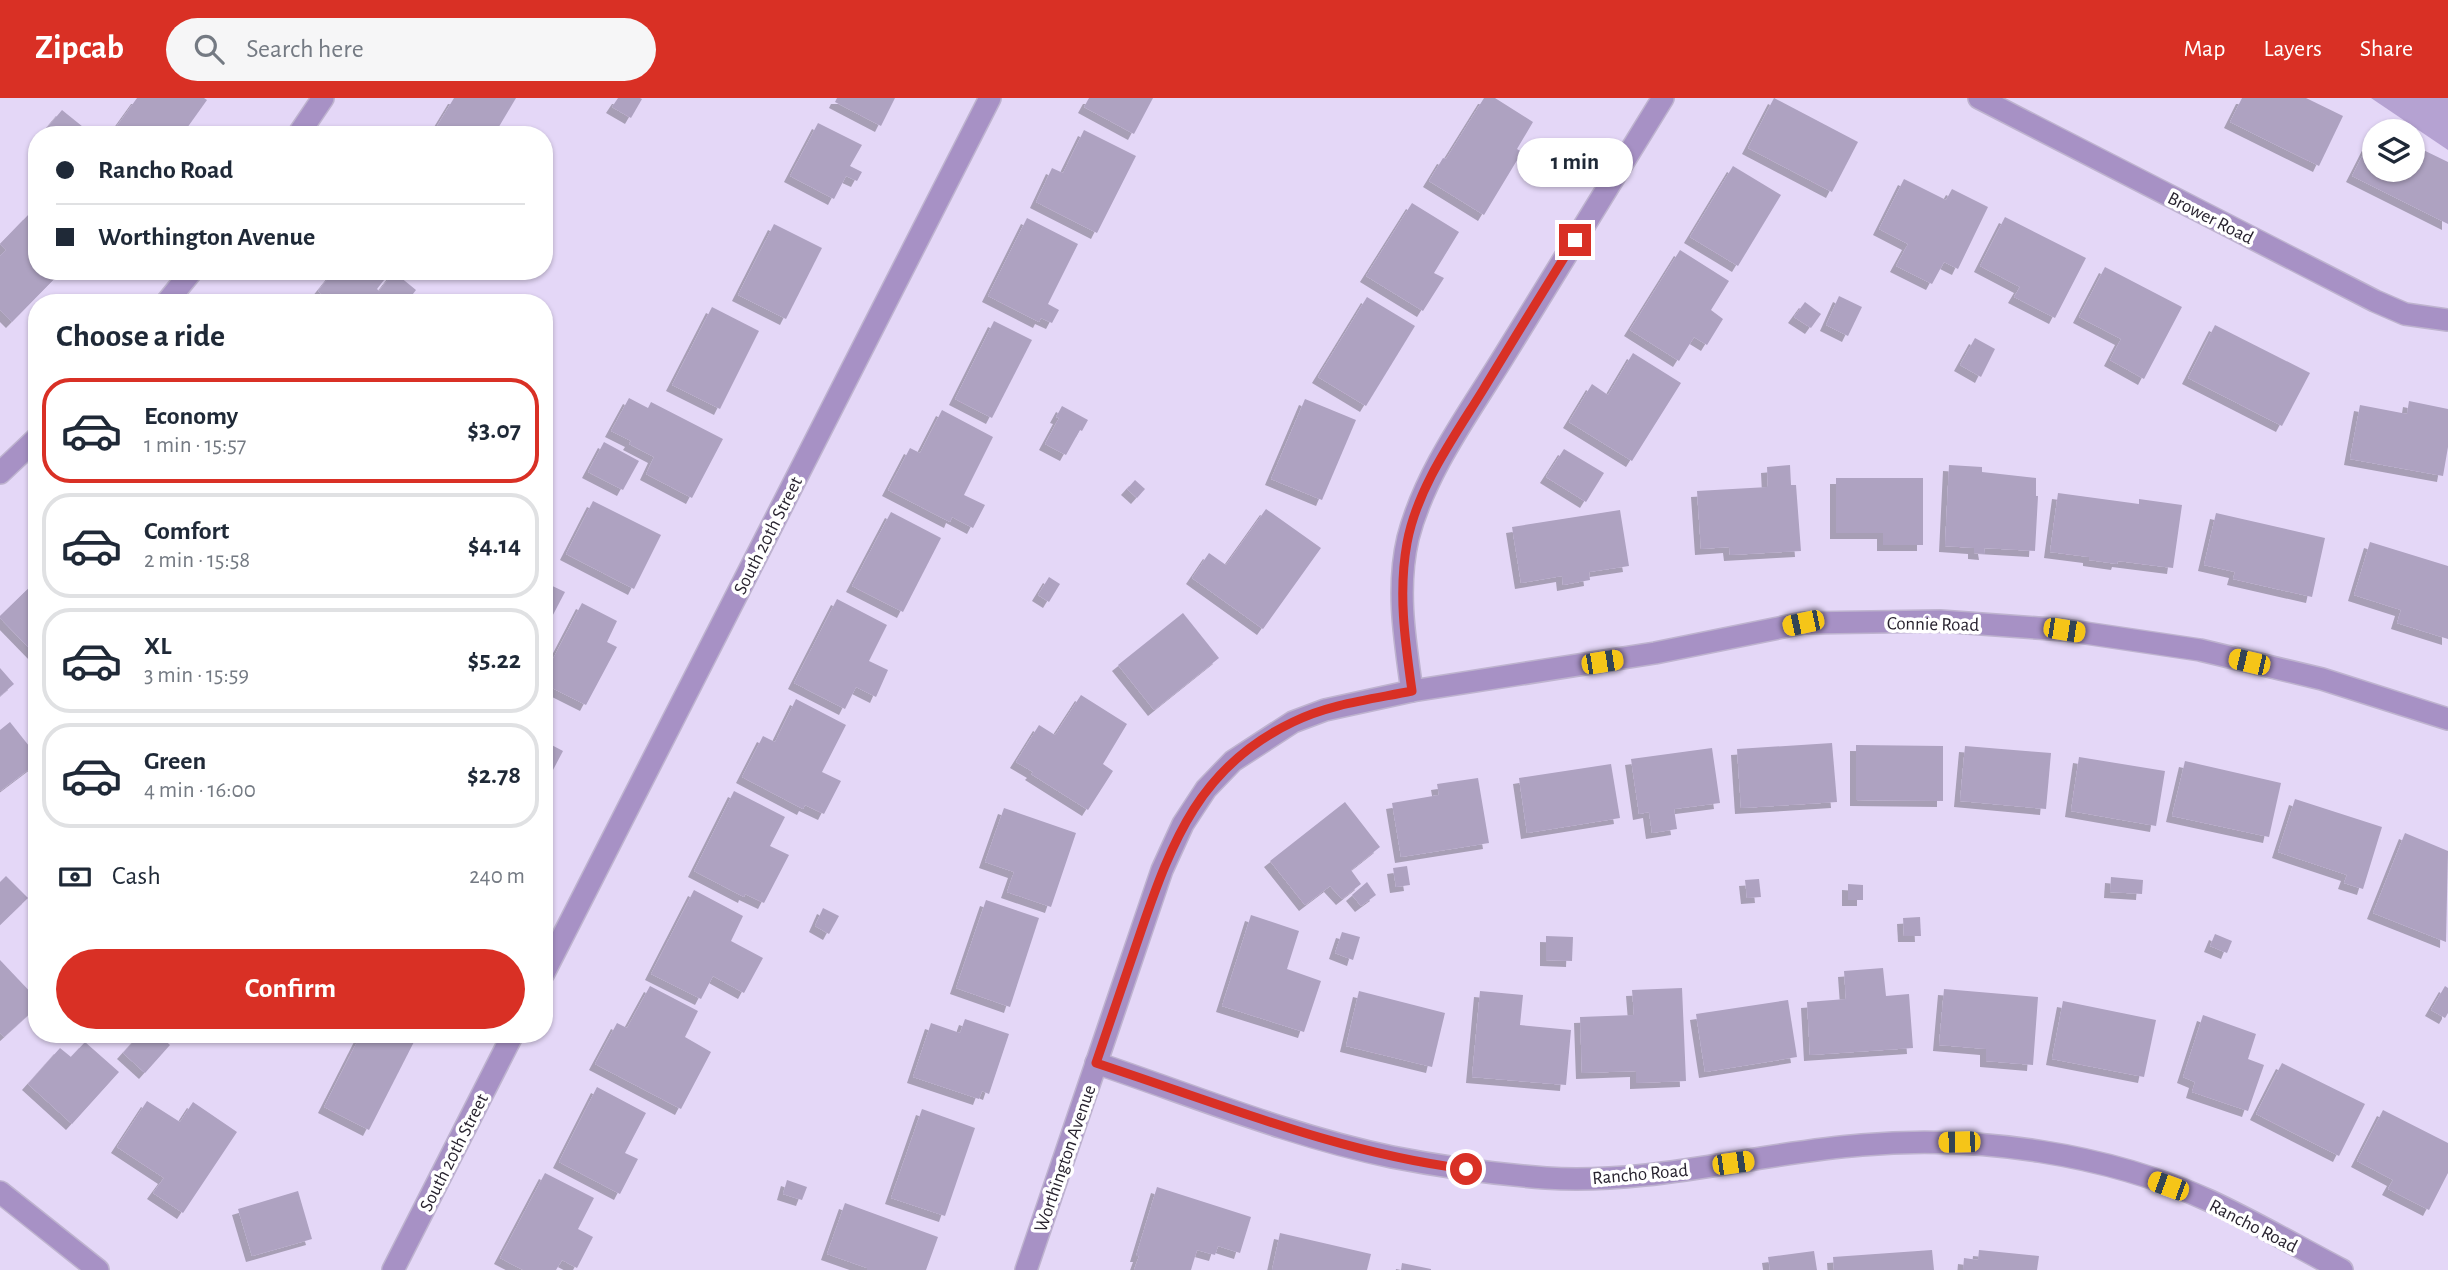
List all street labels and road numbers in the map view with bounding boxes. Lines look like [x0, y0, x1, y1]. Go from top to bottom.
street label: Brower Road [2164, 189, 2256, 248]
street label: South 20th Street [731, 474, 806, 598]
street label: Connie Road [1887, 614, 1979, 635]
street label: Worthington Avenue [1031, 1082, 1100, 1235]
street label: South 20th Street [417, 1091, 492, 1215]
street label: Rancho Road [1591, 1161, 1689, 1188]
street label: Rancho Road [2206, 1196, 2301, 1257]

